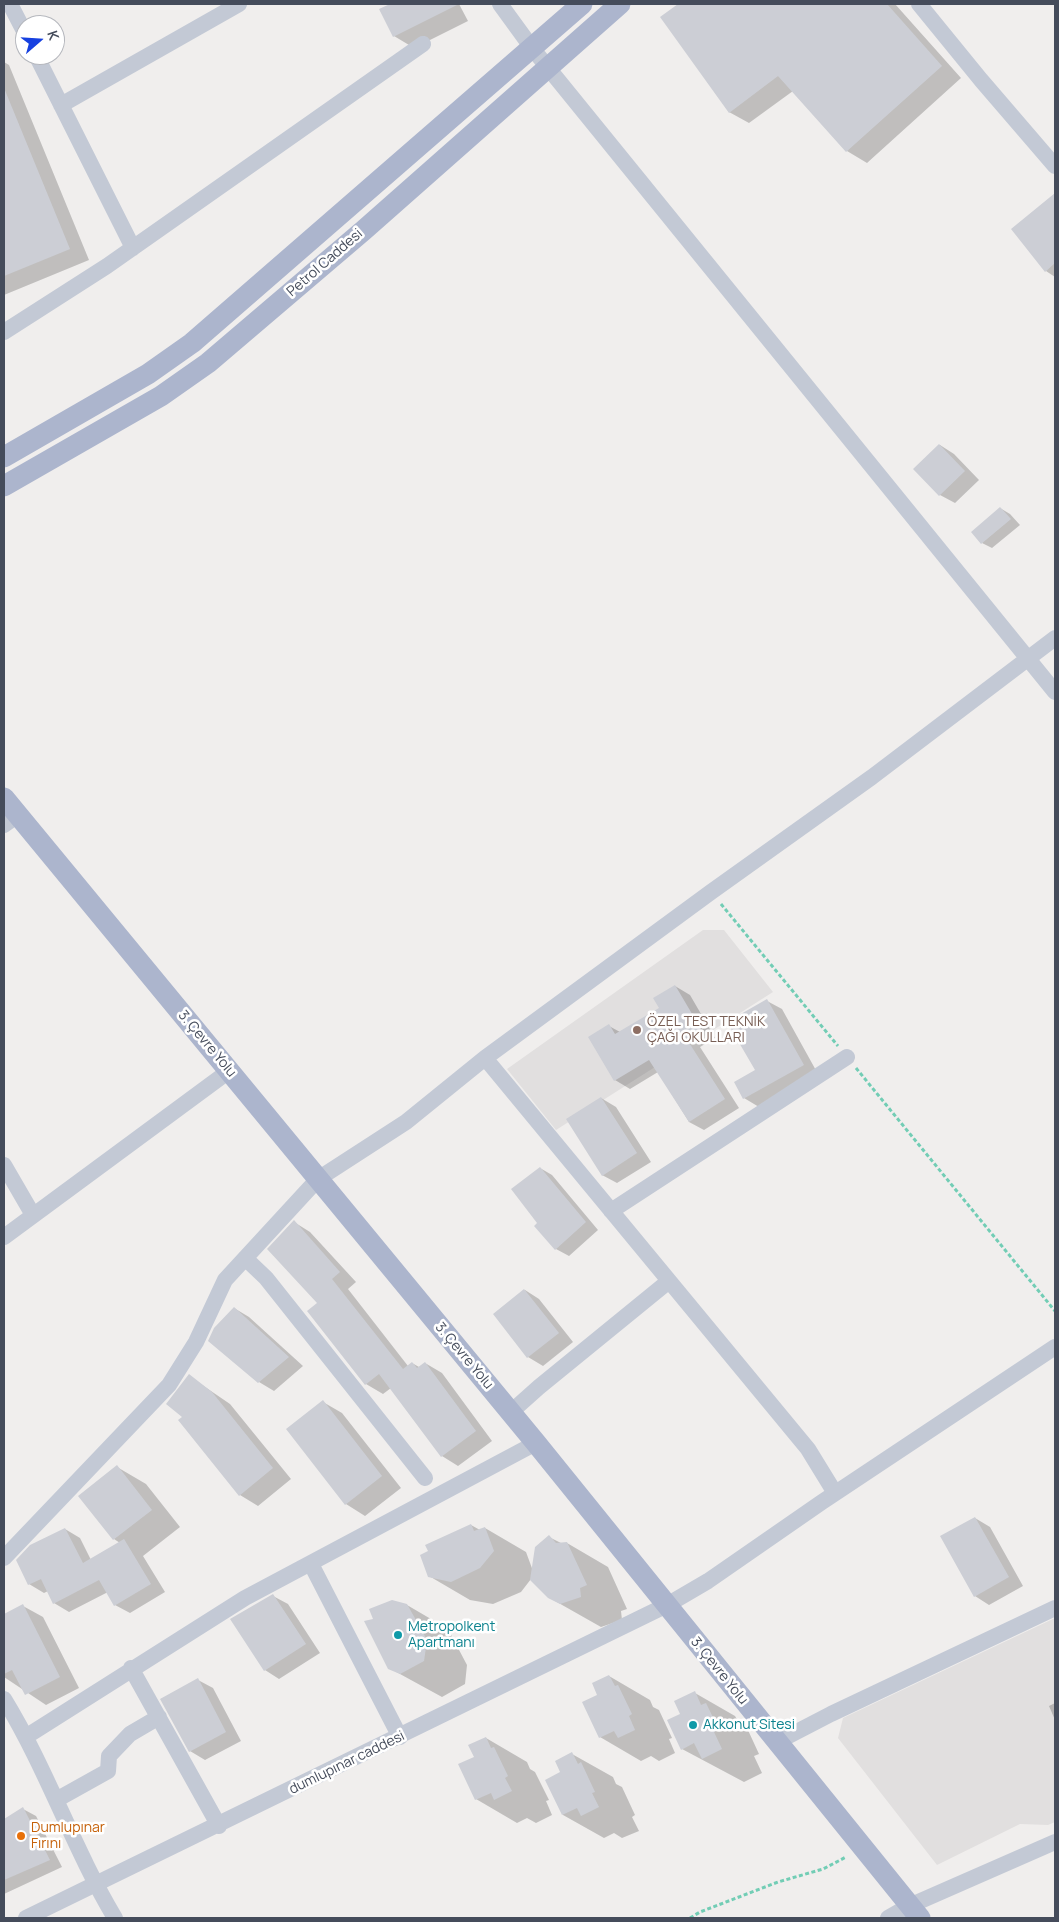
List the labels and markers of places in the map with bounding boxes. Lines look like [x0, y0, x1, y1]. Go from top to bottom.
place label: ÖZEL TEST TEKNİK ÇAĞI OKULLARI [647, 1014, 765, 1046]
marker: ÖZEL TEST TEKNİK ÇAĞI OKULLARI [631, 1024, 643, 1036]
place label: Metropolkent Apartmanı [408, 1619, 495, 1651]
marker: Metropolkent Apartmanı [392, 1629, 404, 1641]
place label: Akkonut Sitesi [703, 1717, 795, 1733]
marker: Akkonut Sitesi [687, 1719, 699, 1731]
place label: Dumlupınar Fırını [31, 1820, 105, 1852]
marker: Dumlupınar Fırını [15, 1830, 27, 1842]

